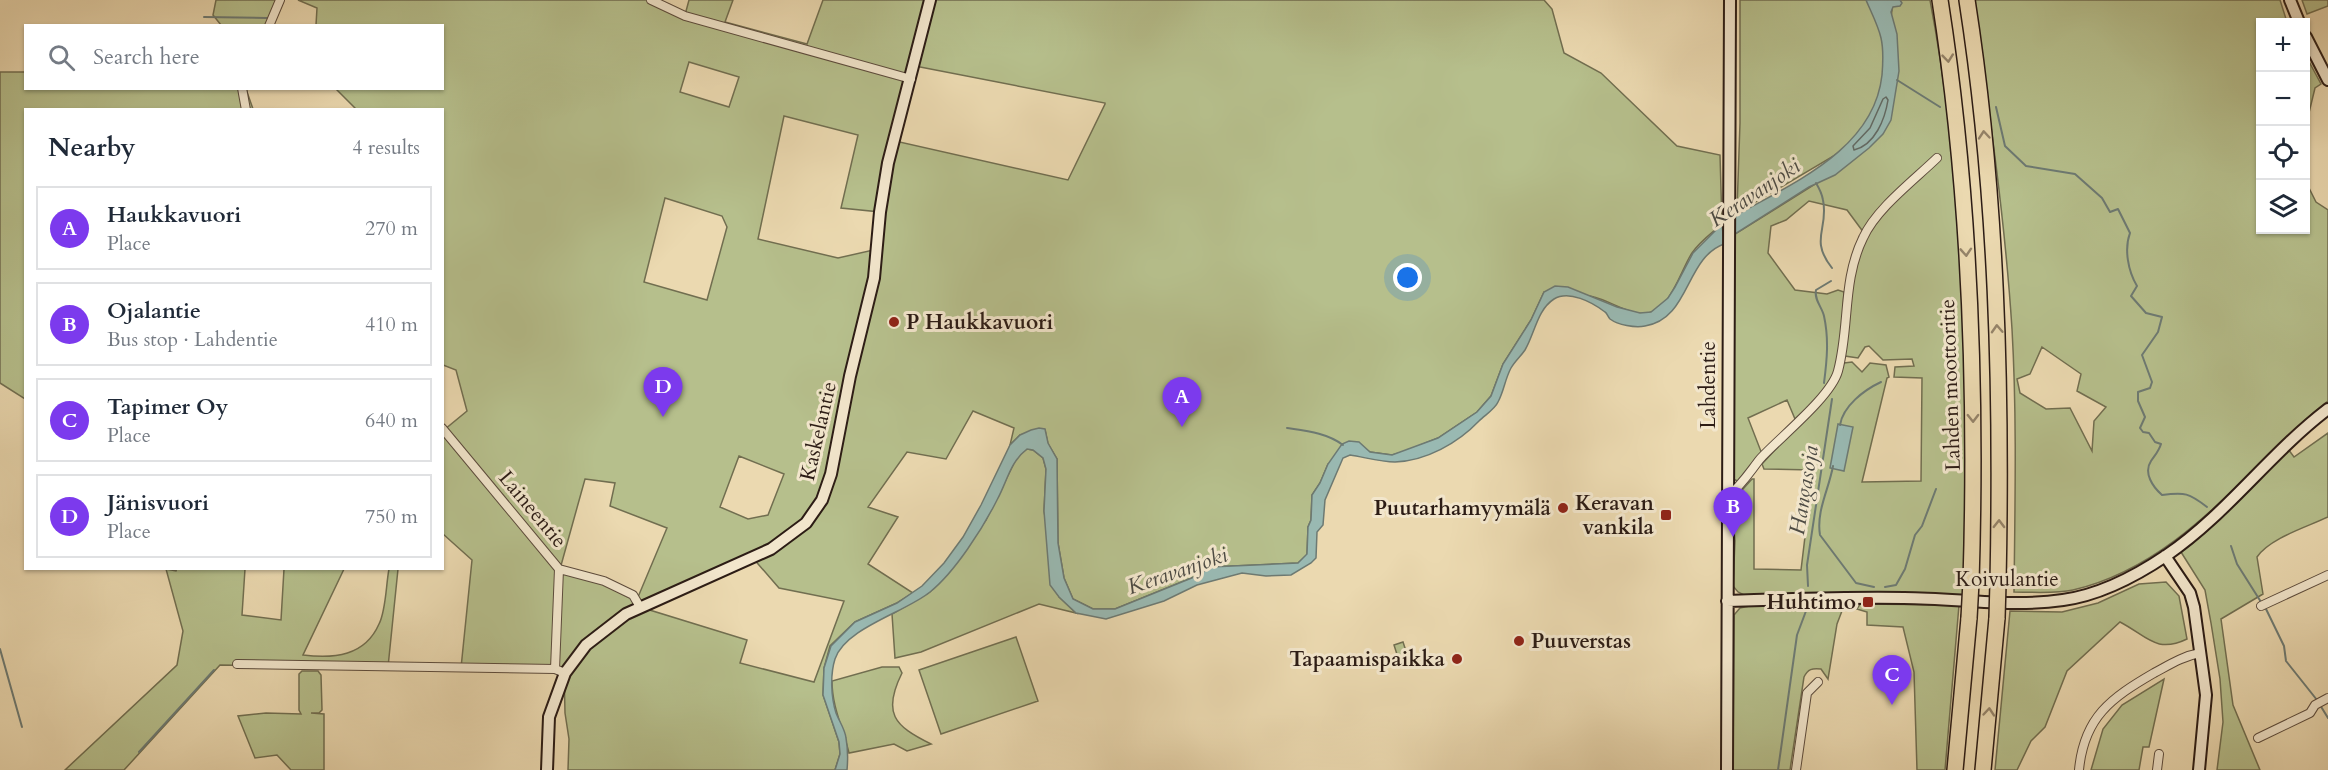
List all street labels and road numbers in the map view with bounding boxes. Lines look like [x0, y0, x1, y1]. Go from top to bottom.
street label: Lahden moottoritie [1933, 298, 1968, 472]
street label: Lahdentie [1694, 341, 1723, 429]
street label: Kaskelantie [793, 379, 844, 484]
street label: Laineentie [492, 464, 574, 554]
street label: Koivulantie [1955, 565, 2059, 594]

